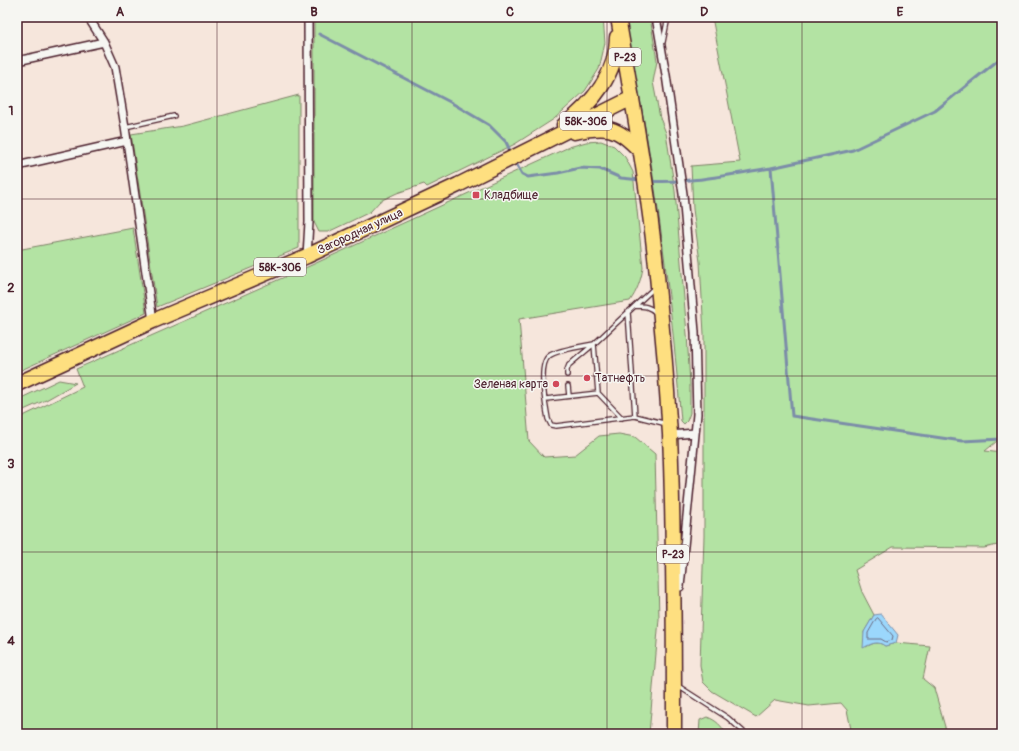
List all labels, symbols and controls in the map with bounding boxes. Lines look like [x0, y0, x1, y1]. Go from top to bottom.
text: A [116, 4, 125, 20]
text: B [310, 4, 318, 20]
text: C [506, 4, 514, 20]
text: D [700, 4, 708, 20]
text: E [897, 4, 904, 20]
road number: Р-23 [609, 48, 641, 66]
text: 1 [8, 103, 14, 119]
road number: 58К-306 [560, 112, 612, 130]
place label: Кладбище [484, 188, 538, 203]
marker: Кладбище [471, 190, 481, 200]
street label: Загородная улица [315, 205, 406, 258]
road number: 58К-306 [254, 258, 306, 276]
text: 2 [7, 280, 15, 296]
place label: Татнефть [595, 371, 645, 386]
marker: Татнефть [582, 373, 592, 383]
place label: Зеленая карта [474, 377, 548, 392]
marker: Зеленая карта [551, 379, 561, 389]
text: 3 [7, 456, 15, 472]
road number: Р-23 [657, 545, 689, 563]
text: 4 [7, 633, 15, 649]

